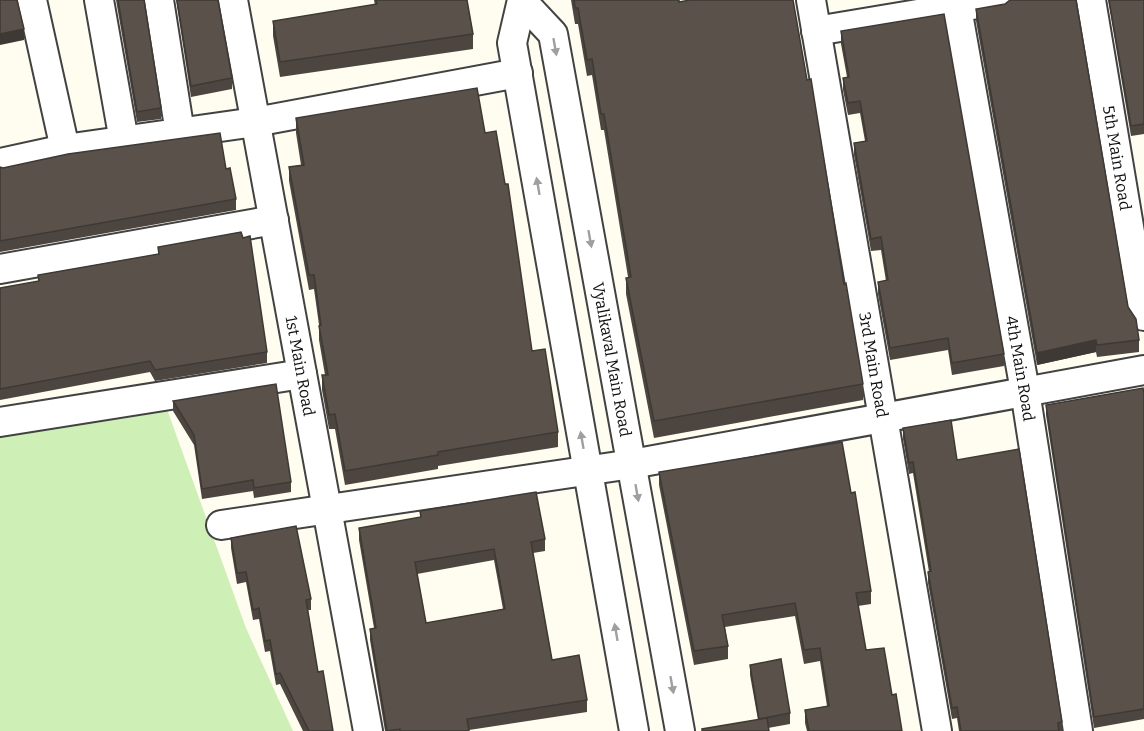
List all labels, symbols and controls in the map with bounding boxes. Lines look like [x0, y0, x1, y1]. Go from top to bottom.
one-way arrow [551, 38, 560, 57]
street label: 5th Main Road [1099, 104, 1135, 212]
one-way arrow [533, 176, 542, 195]
one-way arrow [586, 230, 595, 249]
street label: Vyalikaval Main Road [588, 281, 635, 439]
street label: 3rd Main Road [855, 310, 892, 419]
street label: 1st Main Road [281, 314, 319, 418]
street label: 4th Main Road [1002, 314, 1039, 423]
one-way arrow [577, 431, 586, 450]
one-way arrow [633, 484, 642, 503]
one-way arrow [612, 622, 621, 641]
one-way arrow [668, 675, 677, 694]

